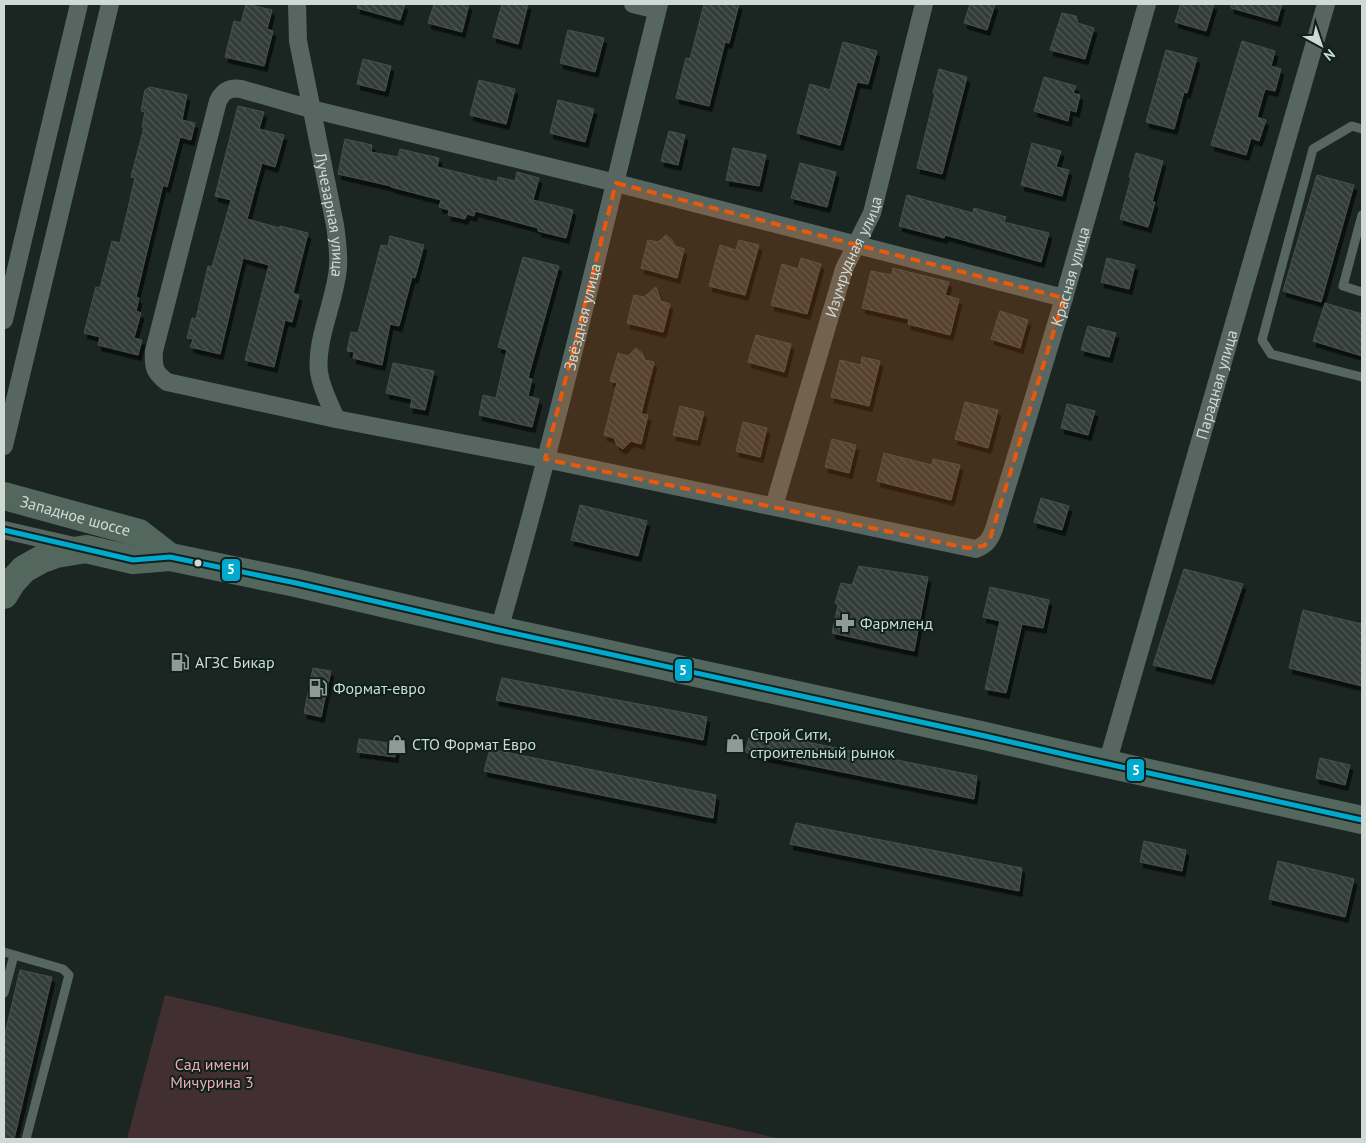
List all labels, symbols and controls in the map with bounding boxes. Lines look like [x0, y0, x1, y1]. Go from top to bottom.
north arrow [1296, 20, 1346, 70]
text: N [1320, 45, 1339, 65]
street label: Лучезарная улица [310, 150, 348, 278]
street label: Изумрудная улица [820, 194, 886, 320]
street label: Красная улица [1046, 224, 1094, 329]
street label: Звёздная улица [559, 261, 605, 373]
street label: Парадная улица [1191, 327, 1242, 441]
street label: Западное шоссе [18, 491, 133, 540]
unlabelled marker [193, 558, 203, 568]
line badge: 5 [221, 558, 241, 582]
text: 5 [227, 560, 235, 578]
pharmacy icon: Фармленд [834, 612, 856, 634]
place label: Фармленд [860, 613, 933, 633]
fuel station icon: АГЗС Бикар [169, 651, 191, 673]
place label: АГЗС Бикар [195, 652, 275, 672]
line badge: 5 [674, 658, 693, 682]
text: 5 [679, 661, 687, 679]
fuel station icon: Формат-евро [307, 677, 329, 699]
place label: Формат-евро [333, 678, 426, 698]
place label: Строй Сити, строительный рынок [750, 724, 895, 762]
shop icon: Строй Сити, строительный рынок [724, 732, 746, 754]
shop icon: СТО Формат Евро [386, 733, 408, 755]
place label: СТО Формат Евро [412, 734, 536, 754]
line badge: 5 [1126, 758, 1145, 782]
text: 5 [1132, 761, 1140, 779]
park label: Сад имени Мичурина 3 [170, 1054, 254, 1092]

